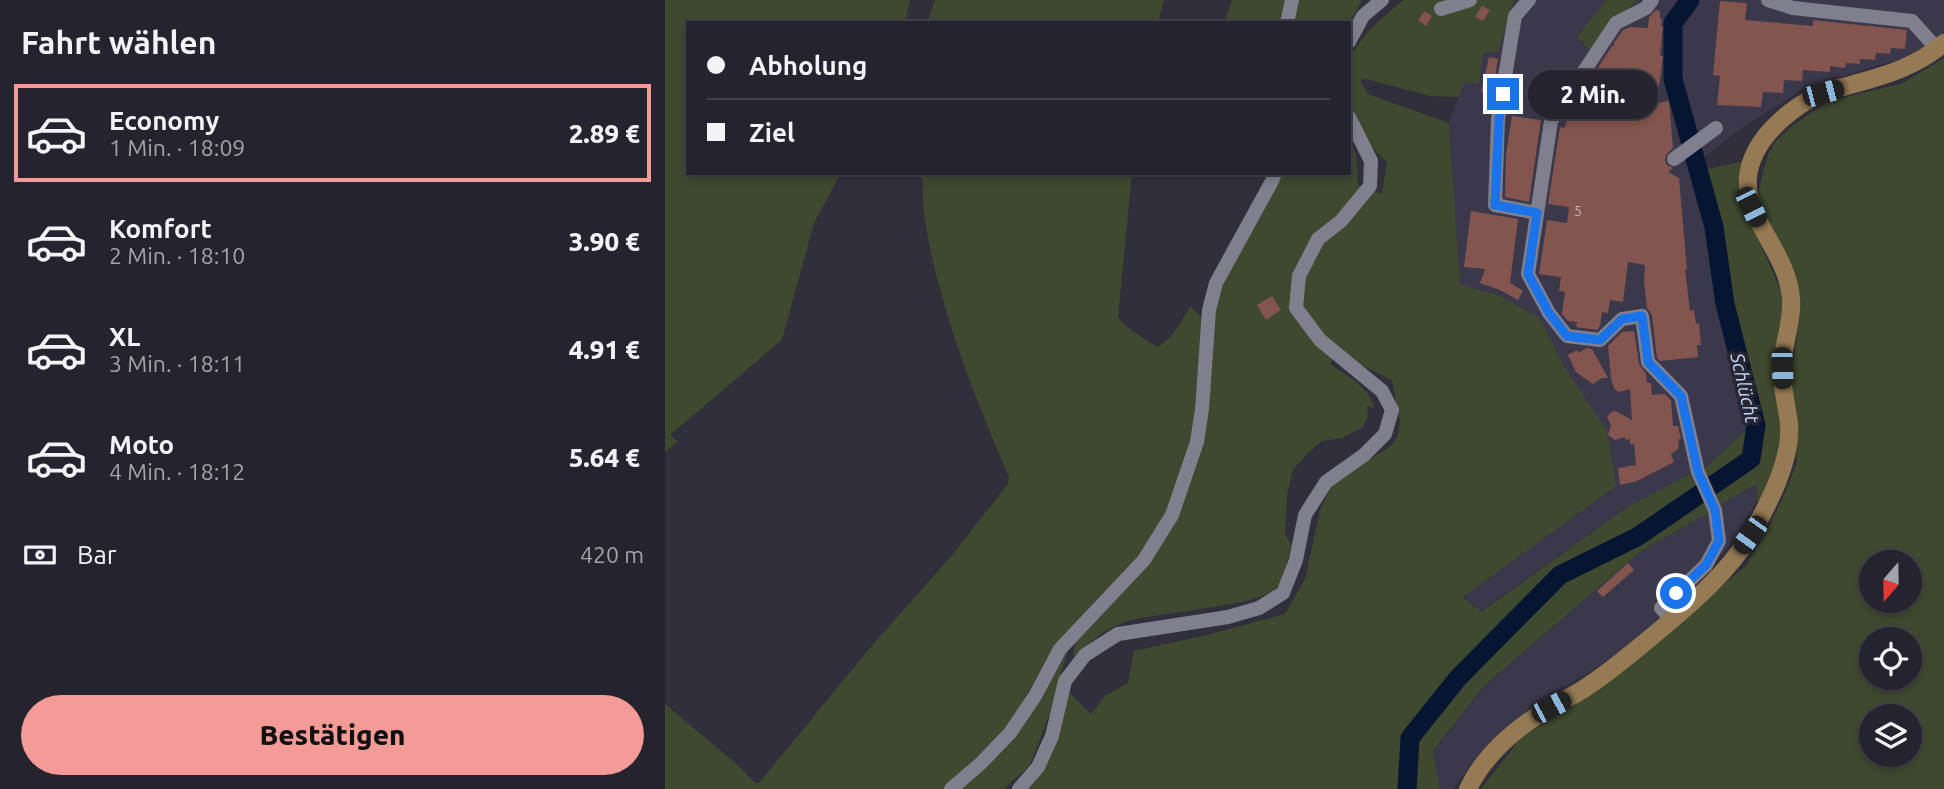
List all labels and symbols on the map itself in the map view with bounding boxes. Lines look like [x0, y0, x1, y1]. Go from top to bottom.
callout: 2 Min. [1527, 70, 1657, 119]
car [1800, 77, 1847, 109]
route end [1487, 78, 1519, 110]
car [1733, 184, 1770, 230]
house number: 5 [1574, 203, 1582, 219]
car [1771, 347, 1794, 389]
water label: Schlücht [1726, 350, 1764, 426]
car [1730, 512, 1771, 558]
north arrow [1859, 550, 1921, 612]
route start [1660, 577, 1692, 609]
car [1528, 688, 1575, 726]

